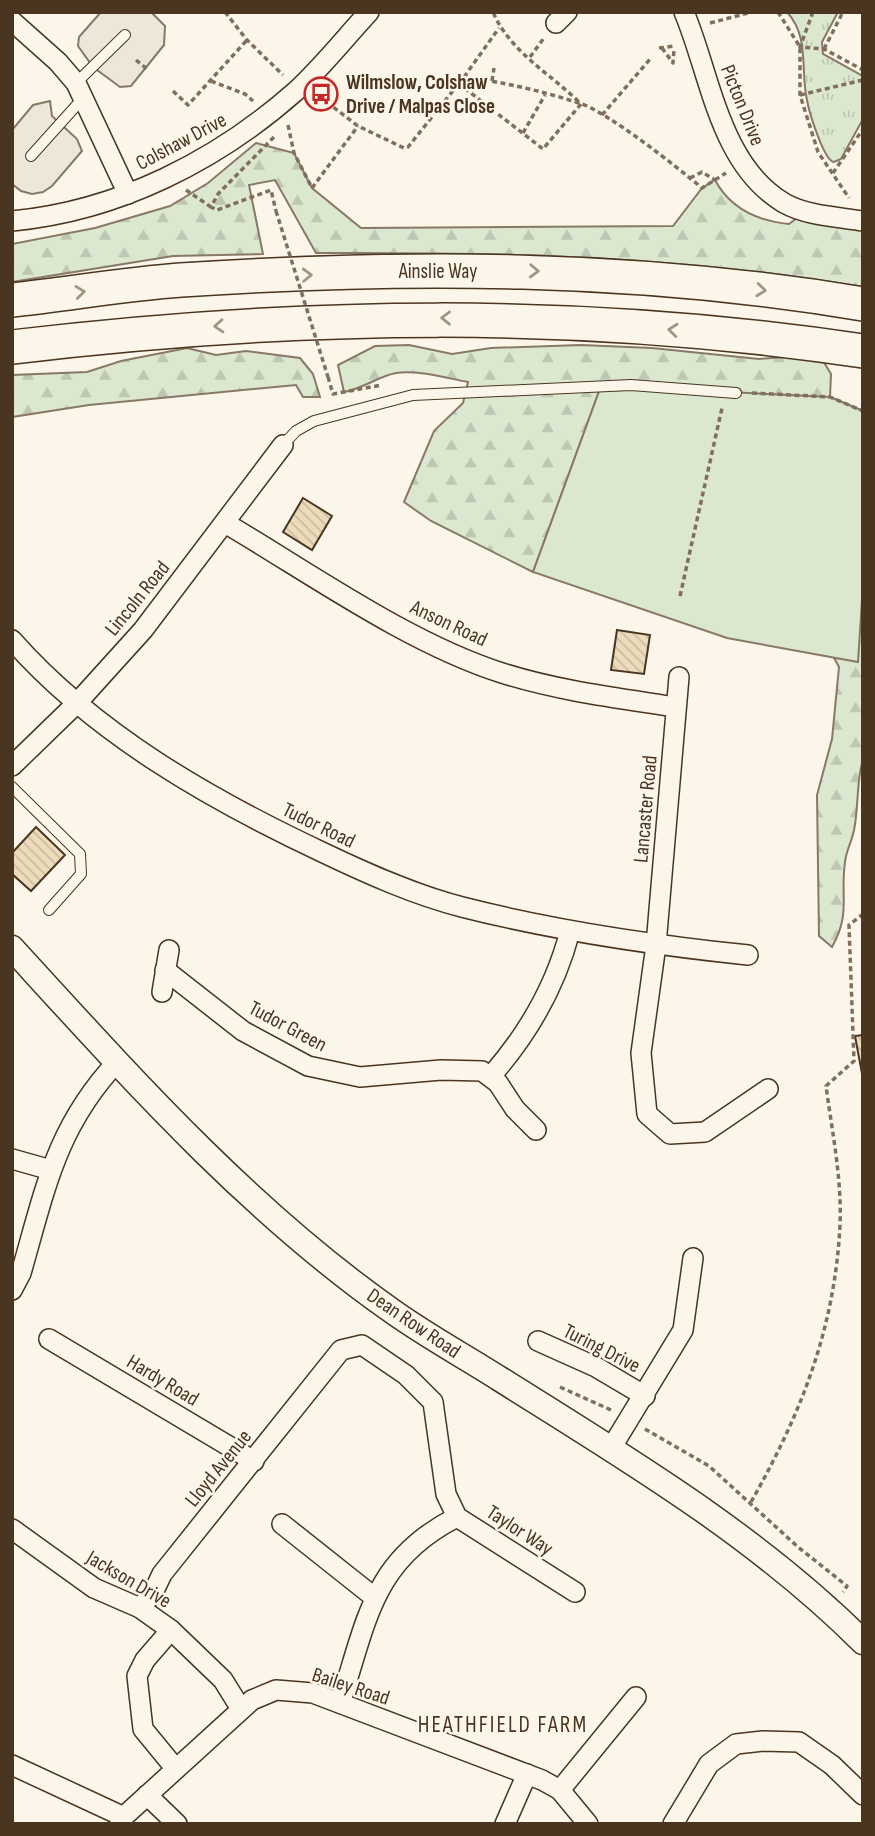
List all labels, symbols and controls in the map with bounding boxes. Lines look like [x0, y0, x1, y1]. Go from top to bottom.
street label: Picton Drive [715, 61, 770, 149]
place label: Wilmslow, Colshaw Drive / Malpas Close [346, 70, 495, 119]
bus stop icon: Wilmslow, Colshaw Drive / Malpas Close [302, 75, 340, 113]
street label: Colshaw Drive [132, 107, 231, 176]
street label: Ainslie Way [398, 259, 477, 284]
one-way arrow [529, 264, 540, 279]
one-way arrow [301, 267, 312, 282]
one-way arrow [755, 283, 766, 298]
one-way arrow [74, 285, 86, 300]
one-way arrow [440, 310, 451, 326]
one-way arrow [213, 318, 224, 333]
one-way arrow [667, 323, 678, 338]
street label: Lincoln Road [100, 556, 175, 641]
street label: Anson Road [405, 594, 491, 652]
street label: Lancaster Road [628, 754, 663, 864]
street label: Tudor Road [278, 797, 359, 854]
street label: Tudor Green [244, 996, 331, 1057]
street label: Dean Row Road [362, 1283, 465, 1364]
street label: Turing Drive [559, 1318, 644, 1378]
street label: Hardy Road [122, 1349, 203, 1412]
street label: Lloyd Avenue [180, 1425, 257, 1512]
street label: Taylor Way [482, 1500, 558, 1561]
street label: Jackson Drive [81, 1545, 176, 1614]
street label: Bailey Road [309, 1662, 393, 1711]
district label: HEATHFIELD FARM [418, 1711, 588, 1739]

